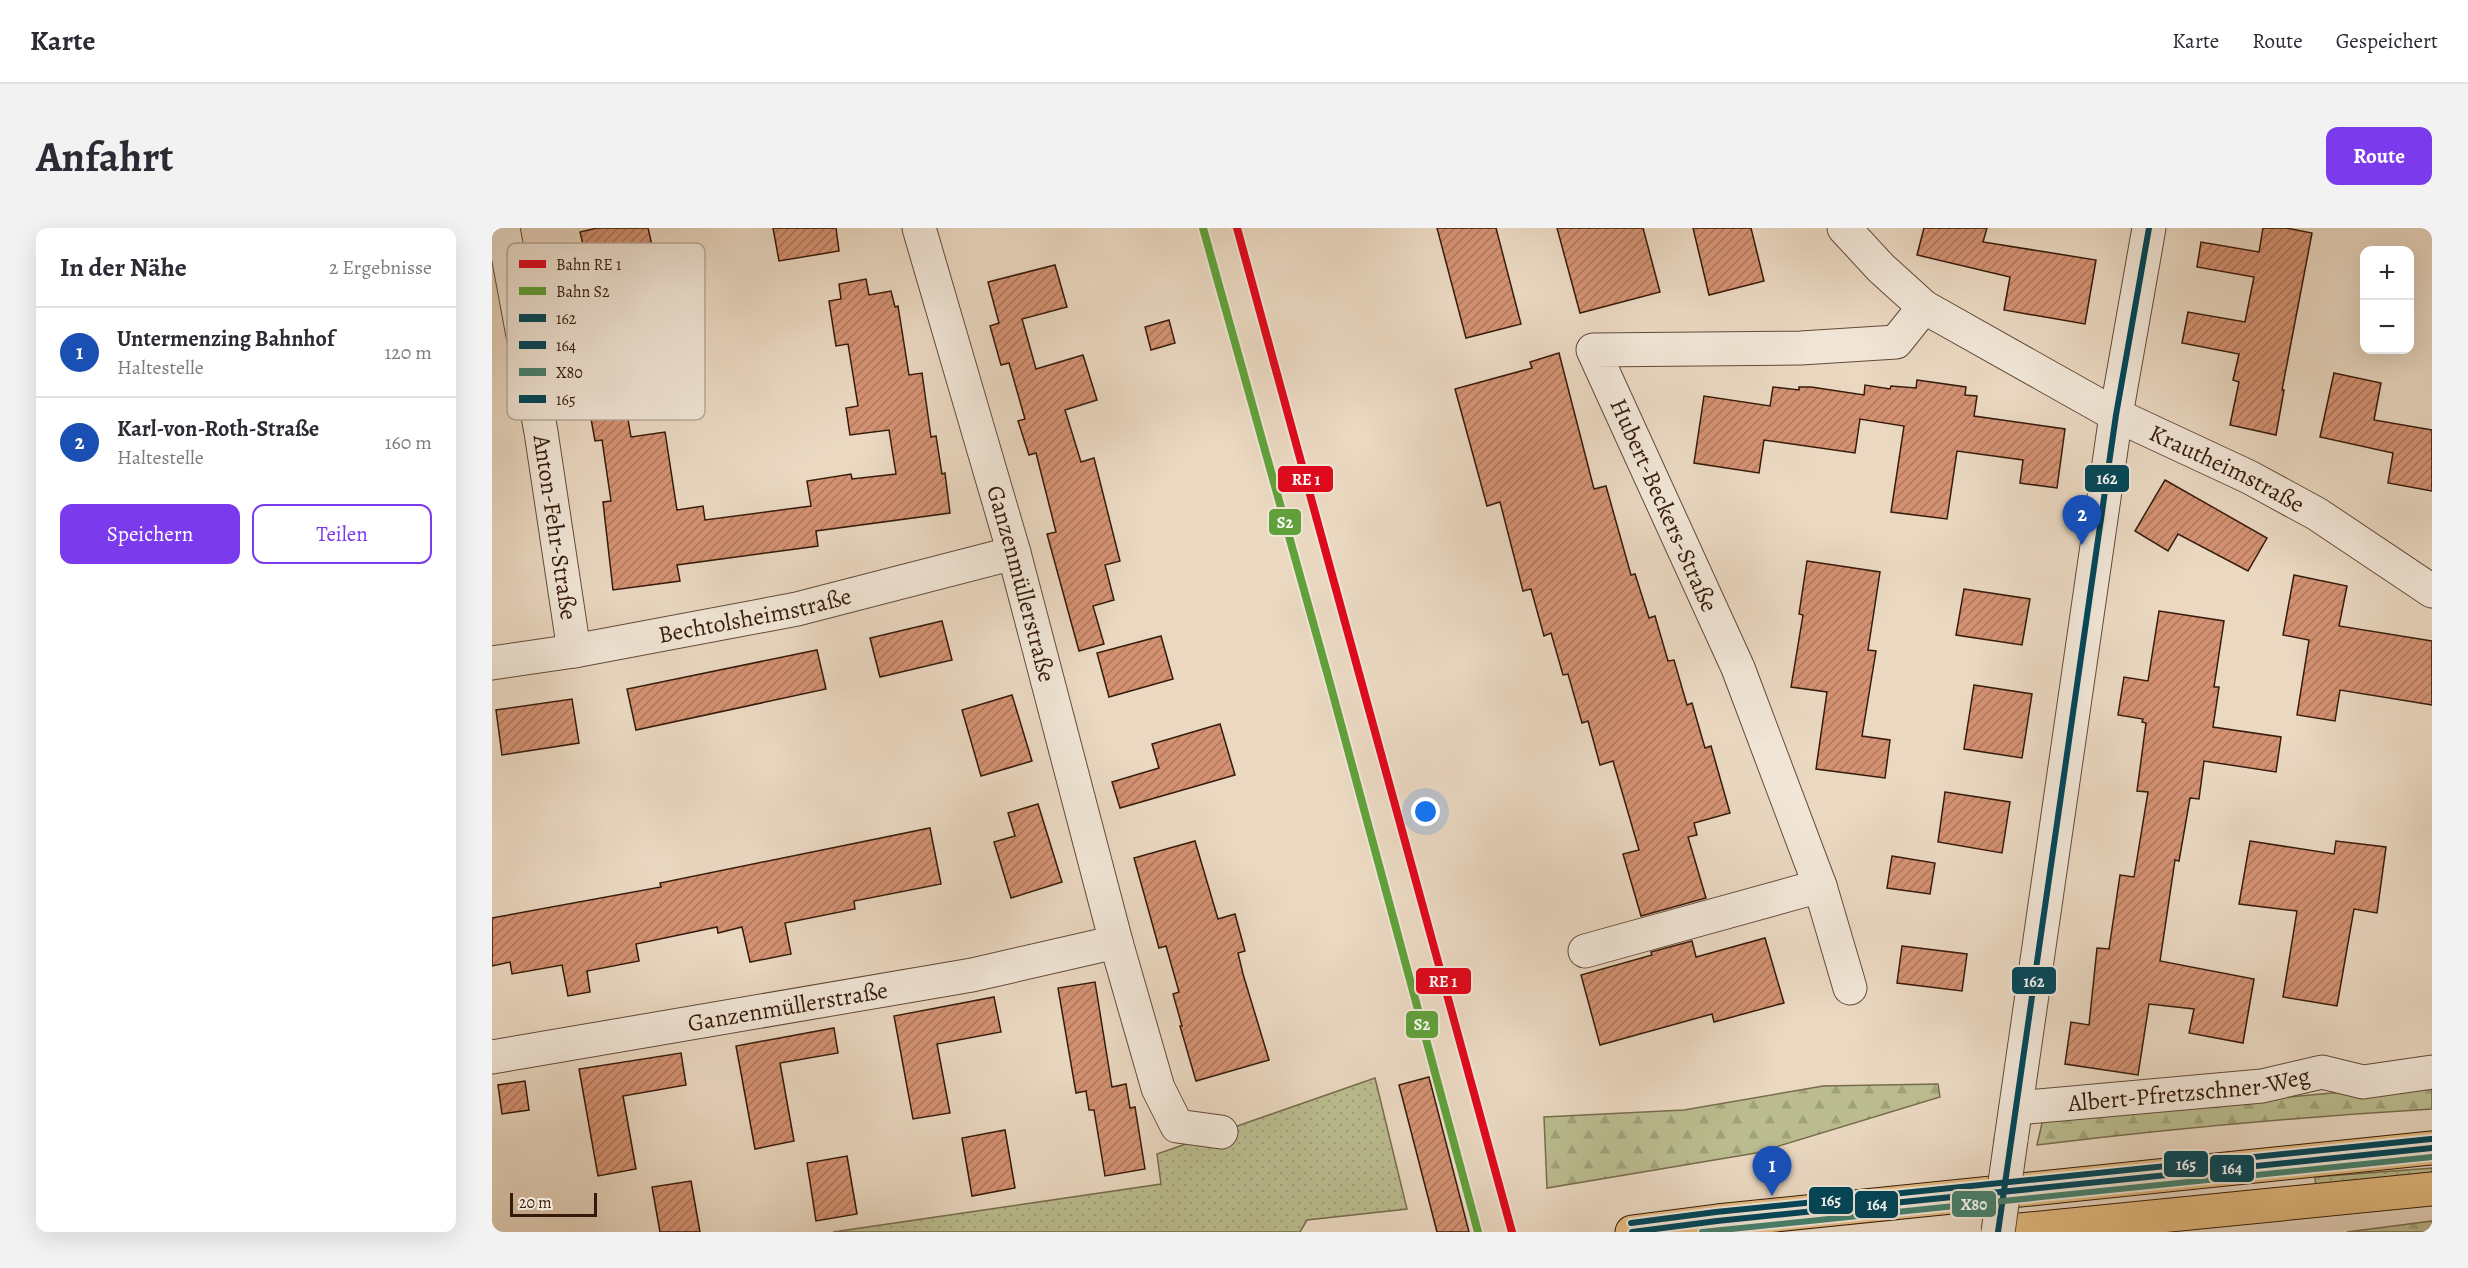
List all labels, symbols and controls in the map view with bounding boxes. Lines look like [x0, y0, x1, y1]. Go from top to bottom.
text: Karte [30, 22, 95, 60]
text: Karte [2172, 27, 2219, 55]
text: Route [2252, 27, 2303, 55]
text: Gespeichert [2336, 27, 2438, 55]
button: Route [2326, 127, 2432, 185]
text: Anfahrt [36, 128, 173, 185]
legend [507, 243, 705, 420]
map controls [2360, 246, 2414, 354]
button: + [2360, 246, 2414, 300]
text: In der Nähe [60, 250, 187, 285]
text: 2 Ergebnisse [329, 254, 432, 281]
text: Bahn RE 1 [556, 254, 622, 276]
text: Bahn S2 [556, 281, 610, 303]
button: − [2360, 300, 2414, 354]
text: 162 [556, 308, 577, 330]
text: Untermenzing Bahnhof [117, 324, 334, 354]
text: 164 [556, 335, 576, 357]
text: 1 [76, 339, 83, 366]
text: 120 m [384, 339, 432, 366]
text: Haltestelle [117, 354, 204, 381]
text: X80 [556, 362, 583, 384]
text: 165 [556, 389, 576, 411]
street label: Hubert-Beckers-Straße [1603, 393, 1725, 617]
text: Karl-von-Roth-Straße [117, 414, 319, 444]
street label: Krautheimstraße [2144, 417, 2310, 520]
text: 2 [75, 429, 84, 456]
text: 160 m [385, 429, 432, 456]
street label: Anton-Fehr-Straße [526, 432, 585, 622]
text: Haltestelle [117, 444, 204, 471]
line badge: 162 [2084, 464, 2130, 493]
line badge: RE 1 [1277, 465, 1334, 493]
text: 162 [2097, 468, 2118, 490]
text: RE 1 [1292, 469, 1320, 491]
street label: Ganzenmüllerstraße [979, 482, 1063, 685]
pin: 2 [2062, 496, 2102, 545]
button: Speichern [60, 504, 240, 564]
button: Teilen [252, 504, 432, 564]
line badge: S2 [1268, 508, 1302, 536]
text: S2 [1277, 512, 1293, 534]
street label: Bechtolsheimstraße [656, 580, 855, 651]
your location [1411, 797, 1440, 826]
line badge: 162 [2011, 966, 2057, 995]
line badge: RE 1 [1415, 967, 1472, 995]
text: RE 1 [1429, 971, 1457, 993]
text: 162 [2024, 971, 2045, 993]
street label: Ganzenmüllerstraße [685, 974, 890, 1039]
line badge: S2 [1405, 1010, 1439, 1039]
text: S2 [1414, 1014, 1430, 1036]
street label: Albert-Pfretzschner-Weg [2066, 1059, 2313, 1119]
pin: 1 [1752, 1146, 1792, 1196]
line badge: 165 [2163, 1150, 2209, 1178]
text: 165 [2176, 1154, 2196, 1176]
line badge: 164 [2209, 1154, 2255, 1183]
text: 164 [2222, 1158, 2243, 1180]
line badge: 165 [1808, 1186, 1854, 1215]
scale bar [510, 1190, 597, 1218]
text: 165 [1821, 1190, 1841, 1212]
line badge: 164 [1854, 1190, 1899, 1219]
line badge: X80 [1951, 1190, 1997, 1218]
text: 20 m [519, 1192, 552, 1214]
text: 164 [1867, 1194, 1888, 1216]
text: X80 [1961, 1194, 1987, 1216]

